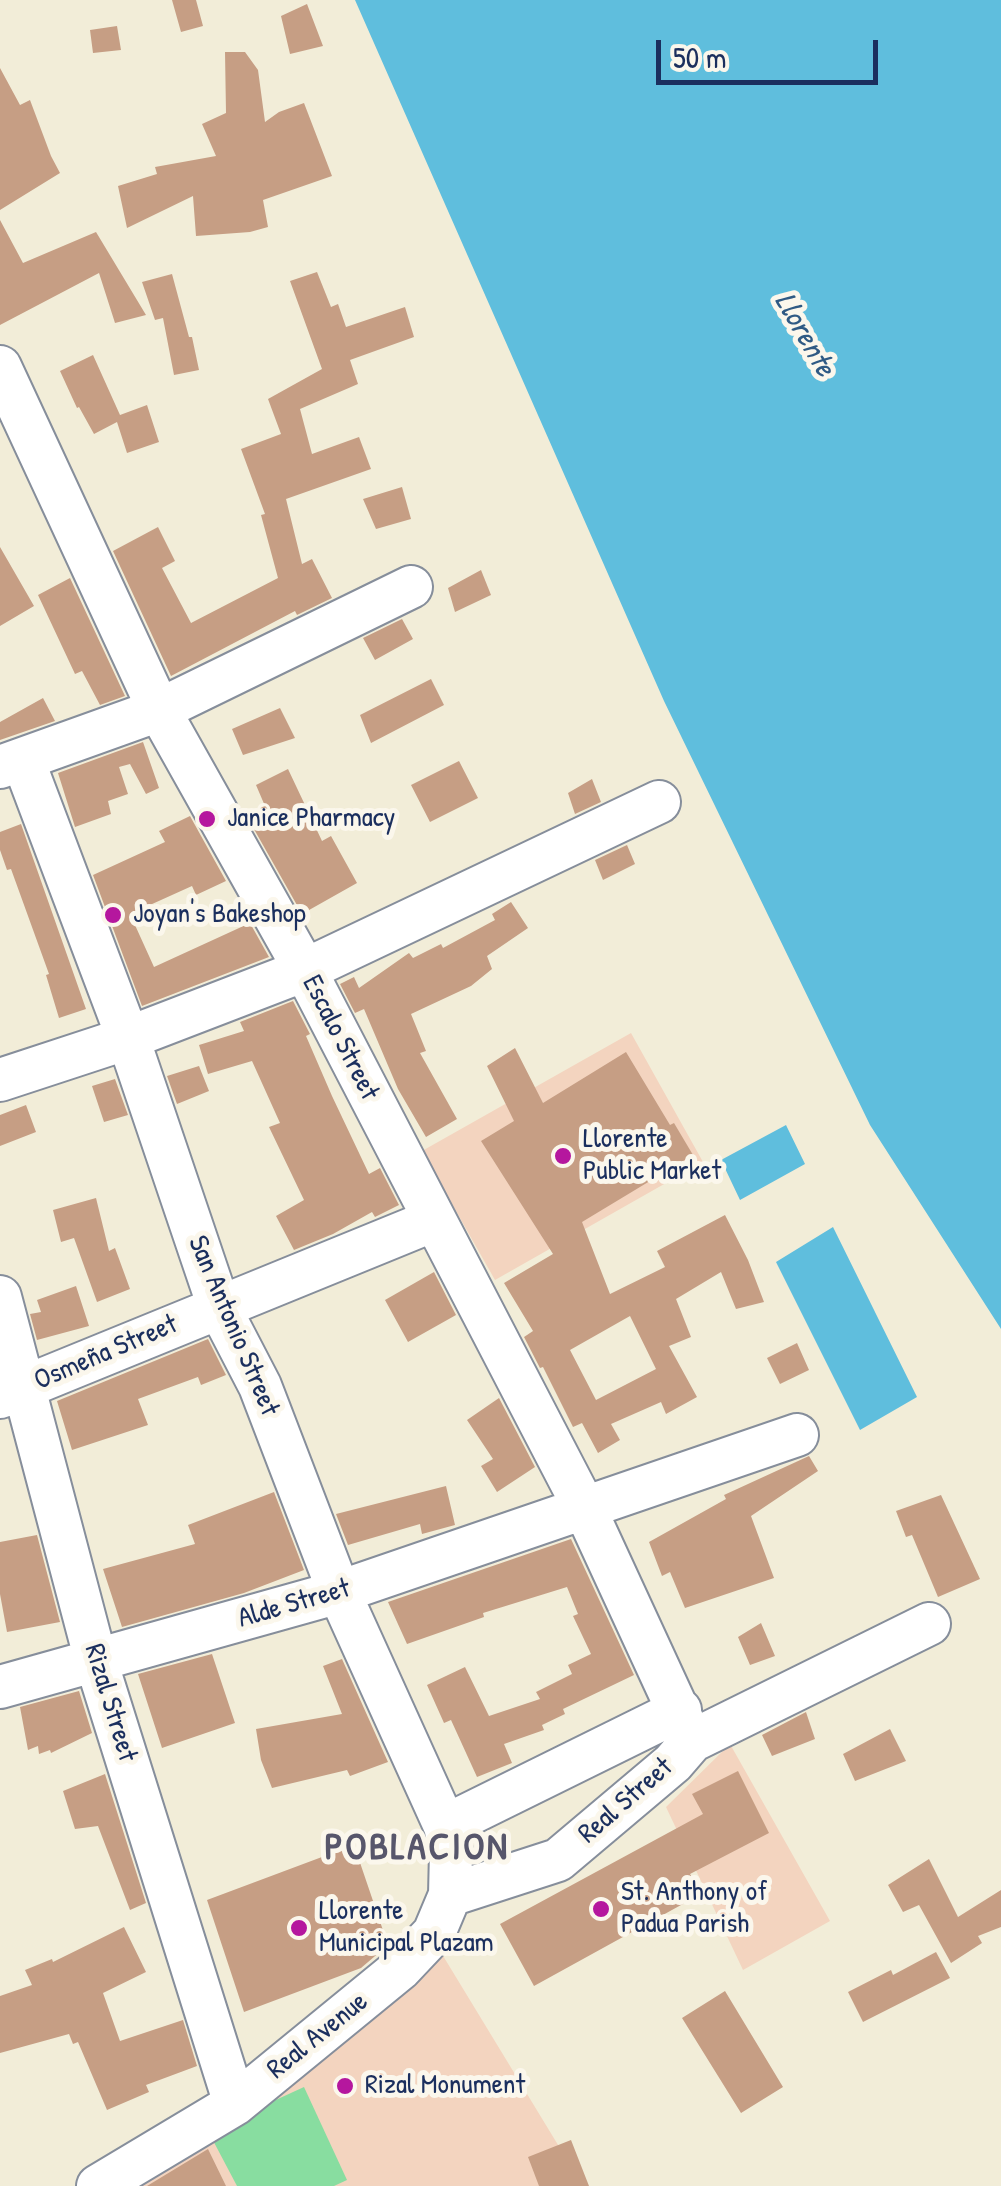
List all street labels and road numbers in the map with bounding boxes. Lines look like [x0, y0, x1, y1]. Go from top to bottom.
street label: Escalo Street [294, 970, 386, 1106]
street label: San Antonio Street [180, 1231, 286, 1421]
street label: Osmeña Street [30, 1308, 182, 1398]
street label: Alde Street [234, 1572, 354, 1636]
street label: Rizal Street [76, 1640, 144, 1766]
street label: Real Street [572, 1751, 680, 1851]
street label: Real Avenue [261, 1985, 375, 2087]

